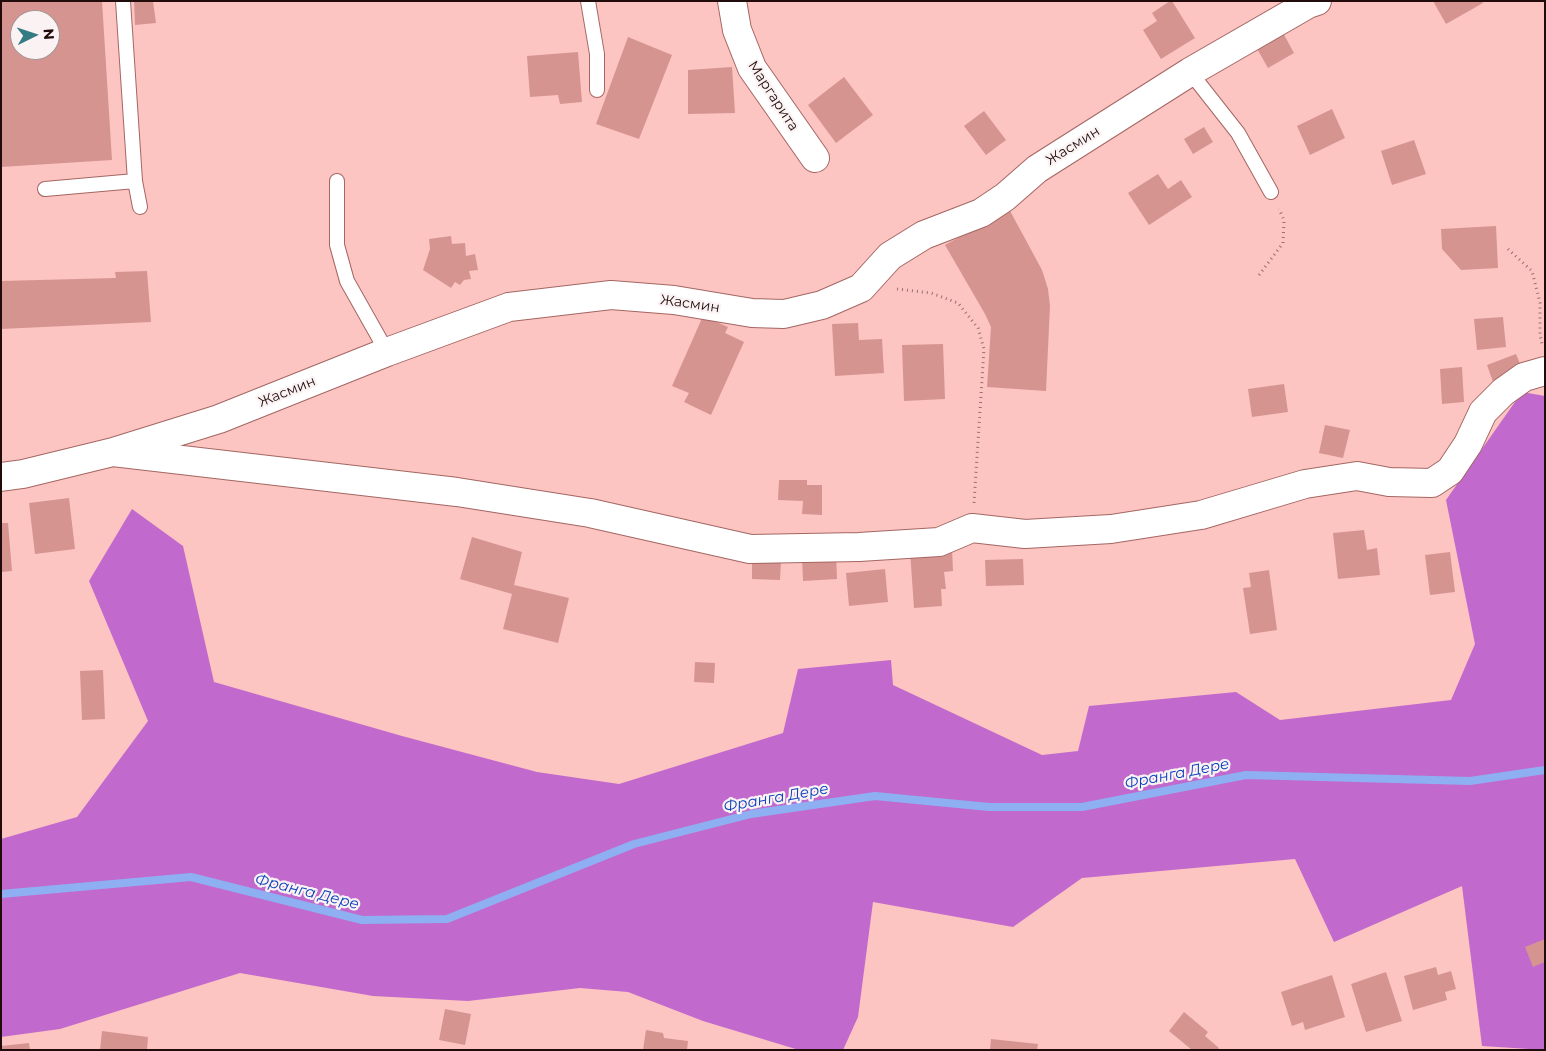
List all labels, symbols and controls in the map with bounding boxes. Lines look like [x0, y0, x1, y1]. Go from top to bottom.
north arrow [10, 10, 60, 60]
text: N [40, 28, 58, 40]
street label: Маргарита [744, 58, 802, 134]
street label: Жасмин [1043, 123, 1103, 169]
street label: Жасмин [659, 291, 721, 317]
street label: Жасмин [256, 373, 318, 411]
water label: Франга Дере [1123, 755, 1231, 793]
water label: Франга Дере [722, 780, 830, 816]
water label: Франга Дере [253, 870, 361, 914]

